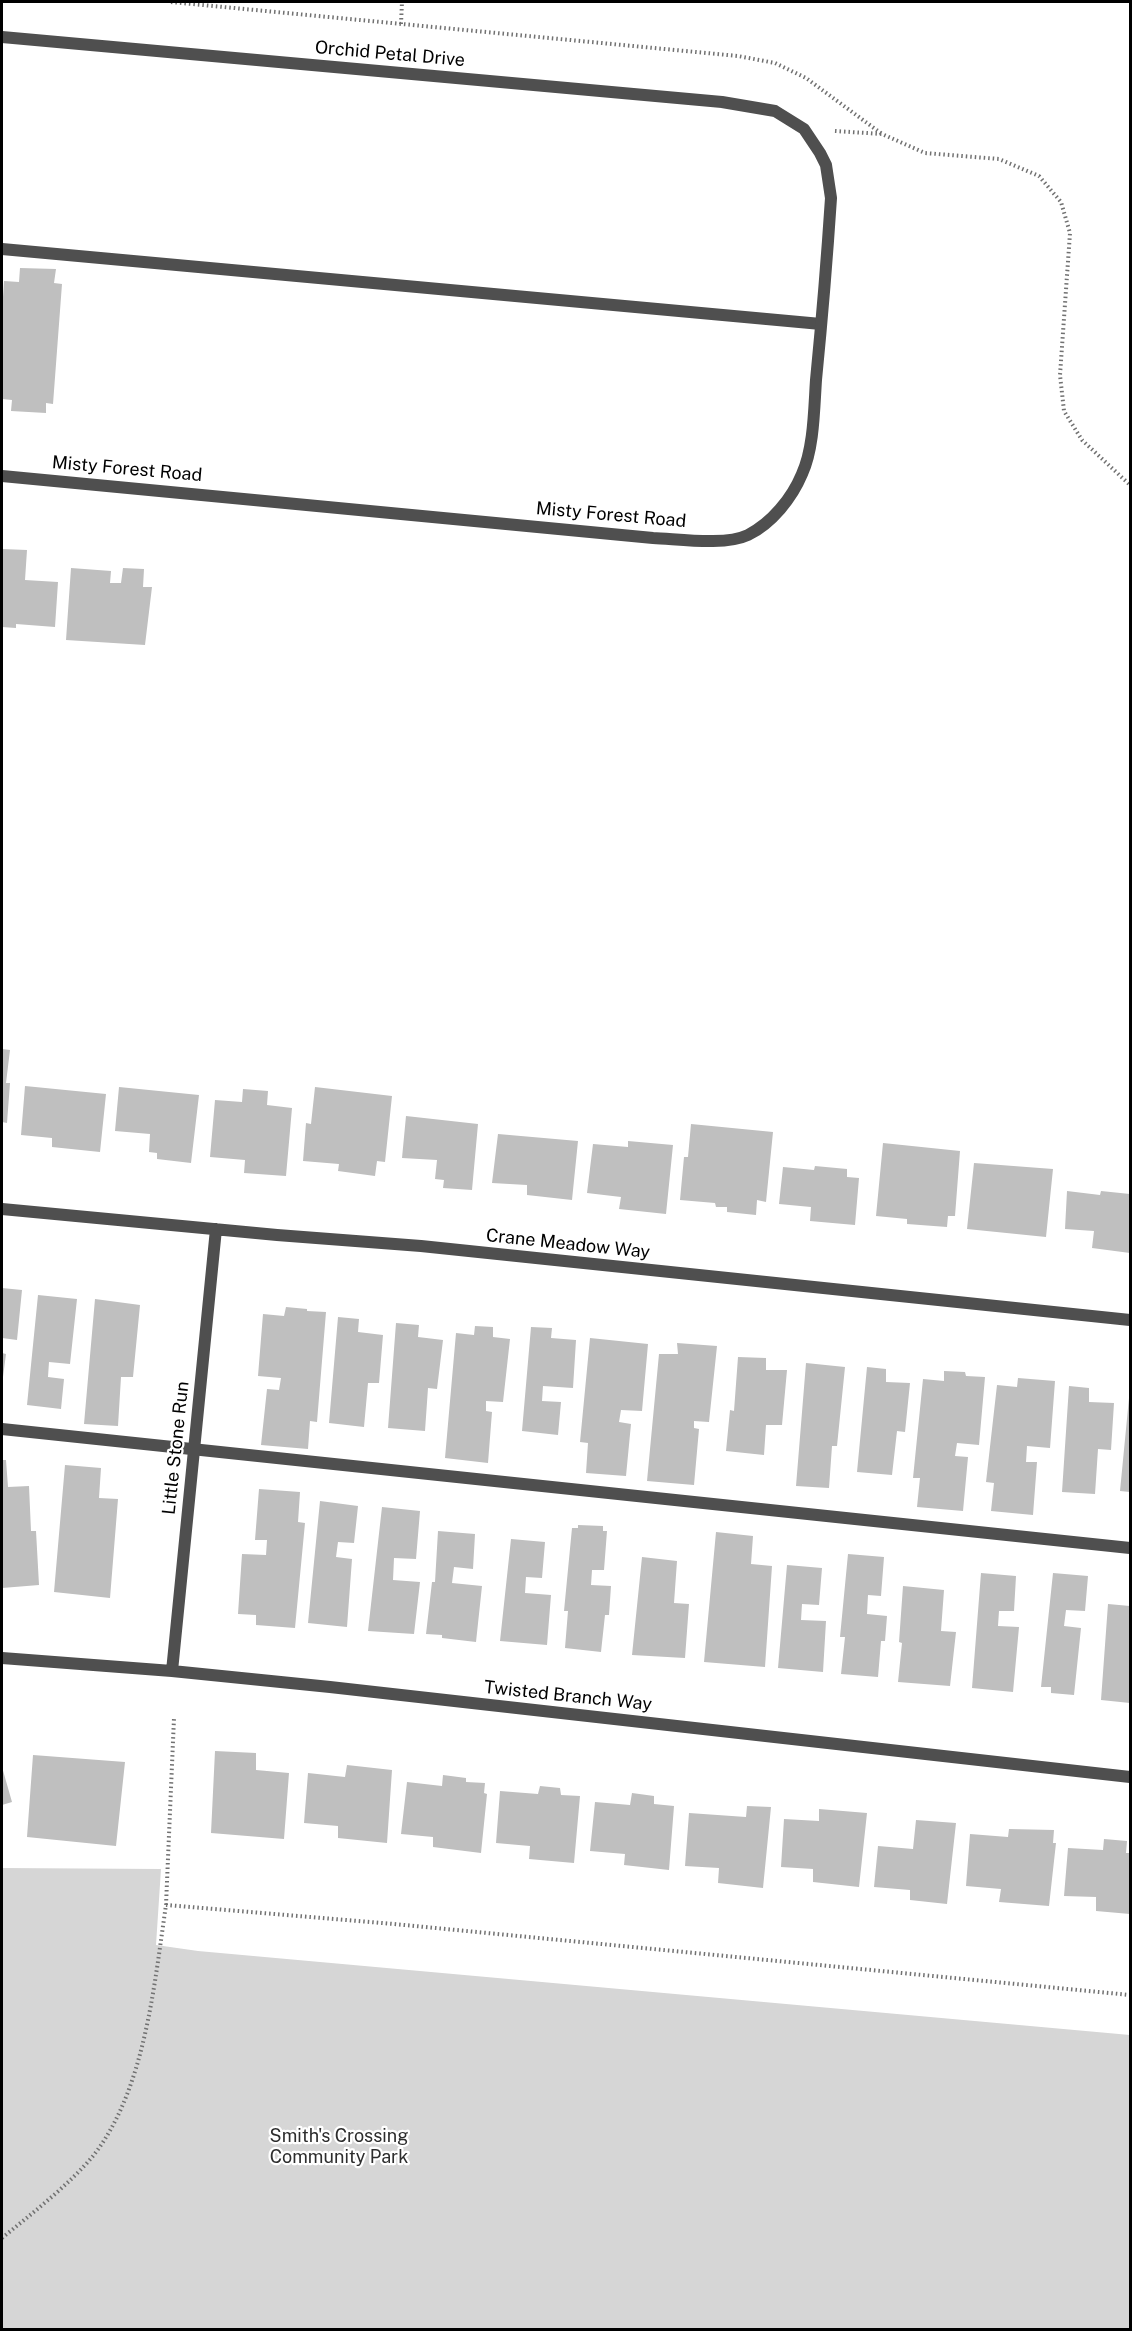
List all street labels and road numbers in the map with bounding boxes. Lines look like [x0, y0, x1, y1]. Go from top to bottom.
street label: Orchid Petal Drive [314, 37, 466, 71]
street label: Misty Forest Road [51, 452, 203, 486]
street label: Misty Forest Road [535, 498, 687, 532]
street label: Crane Meadow Way [485, 1225, 651, 1263]
street label: Little Stone Run [158, 1380, 194, 1516]
street label: Twisted Branch Way [483, 1676, 653, 1716]

